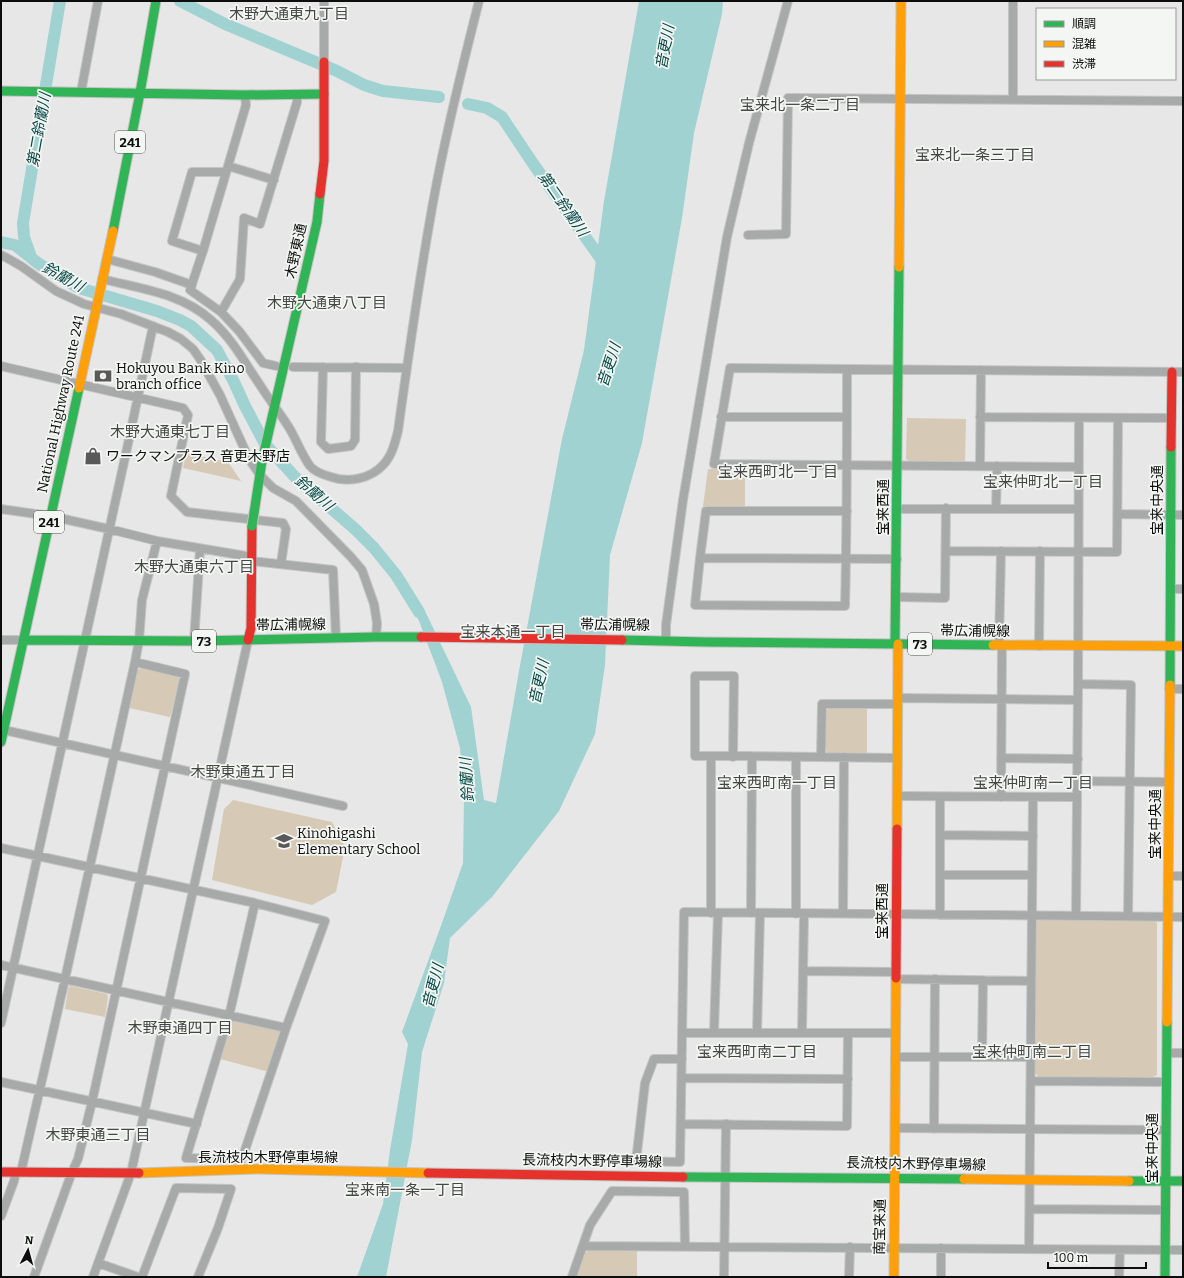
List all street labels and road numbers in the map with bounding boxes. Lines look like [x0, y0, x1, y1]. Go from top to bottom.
road number: 241 [115, 131, 145, 153]
street label: 木野東通 [282, 222, 310, 280]
street label: National Highway Route 241 [34, 313, 88, 494]
street label: 宝来中央通 [1149, 465, 1166, 535]
street label: 宝来西通 [875, 479, 892, 535]
road number: 241 [34, 511, 64, 533]
street label: 帯広浦幌線 [256, 616, 326, 634]
street label: 帯広浦幌線 [580, 616, 650, 634]
street label: 帯広浦幌線 [940, 622, 1010, 640]
road number: 73 [192, 630, 216, 652]
road number: 73 [908, 633, 932, 655]
street label: 宝来中央通 [1147, 789, 1164, 859]
street label: 宝来西通 [874, 883, 891, 939]
street label: 宝来中央通 [1144, 1113, 1161, 1183]
street label: 長流枝内木野停車場線 [198, 1149, 338, 1166]
street label: 長流枝内木野停車場線 [522, 1151, 662, 1171]
street label: 長流枝内木野停車場線 [846, 1154, 986, 1174]
street label: 南宝来通 [871, 1199, 889, 1255]

